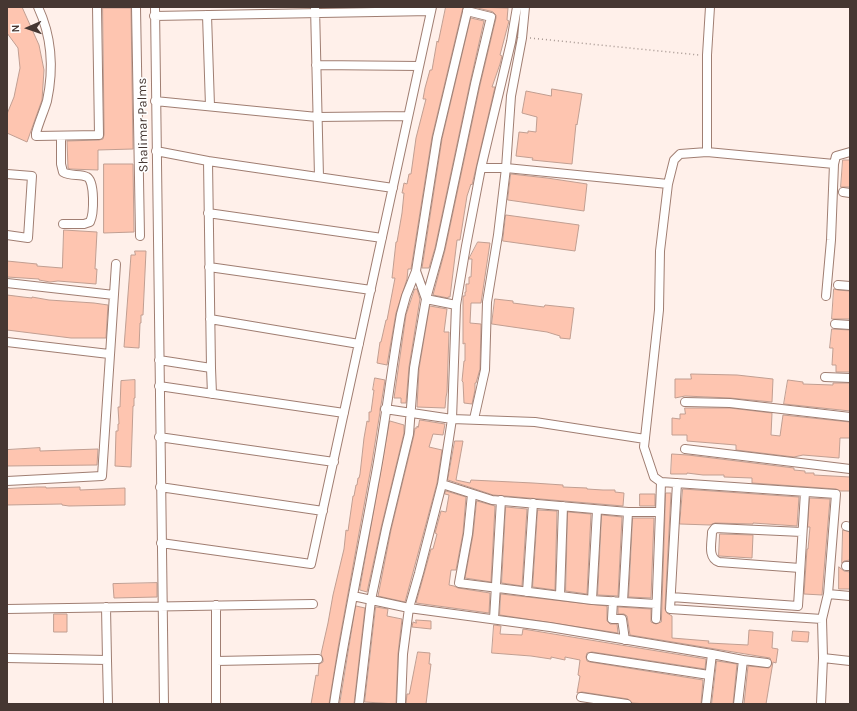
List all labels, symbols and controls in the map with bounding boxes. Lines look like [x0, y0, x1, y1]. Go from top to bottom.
north arrow [8, 8, 48, 48]
text: N [9, 24, 22, 33]
street label: Shalimar Palms [134, 78, 152, 172]

